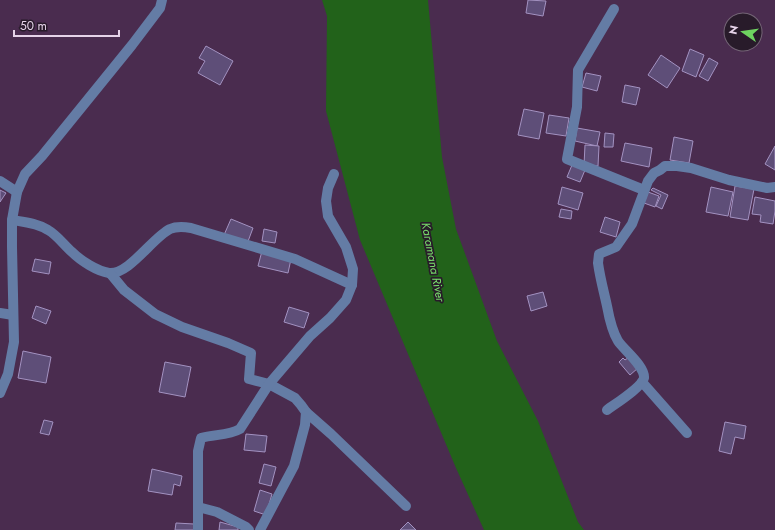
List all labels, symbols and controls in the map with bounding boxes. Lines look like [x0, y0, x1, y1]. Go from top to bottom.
scale bar [14, 12, 119, 38]
north arrow [723, 12, 763, 52]
text: 50 m [20, 17, 47, 35]
text: N [724, 24, 742, 36]
water label: Karamana River [416, 221, 450, 304]

